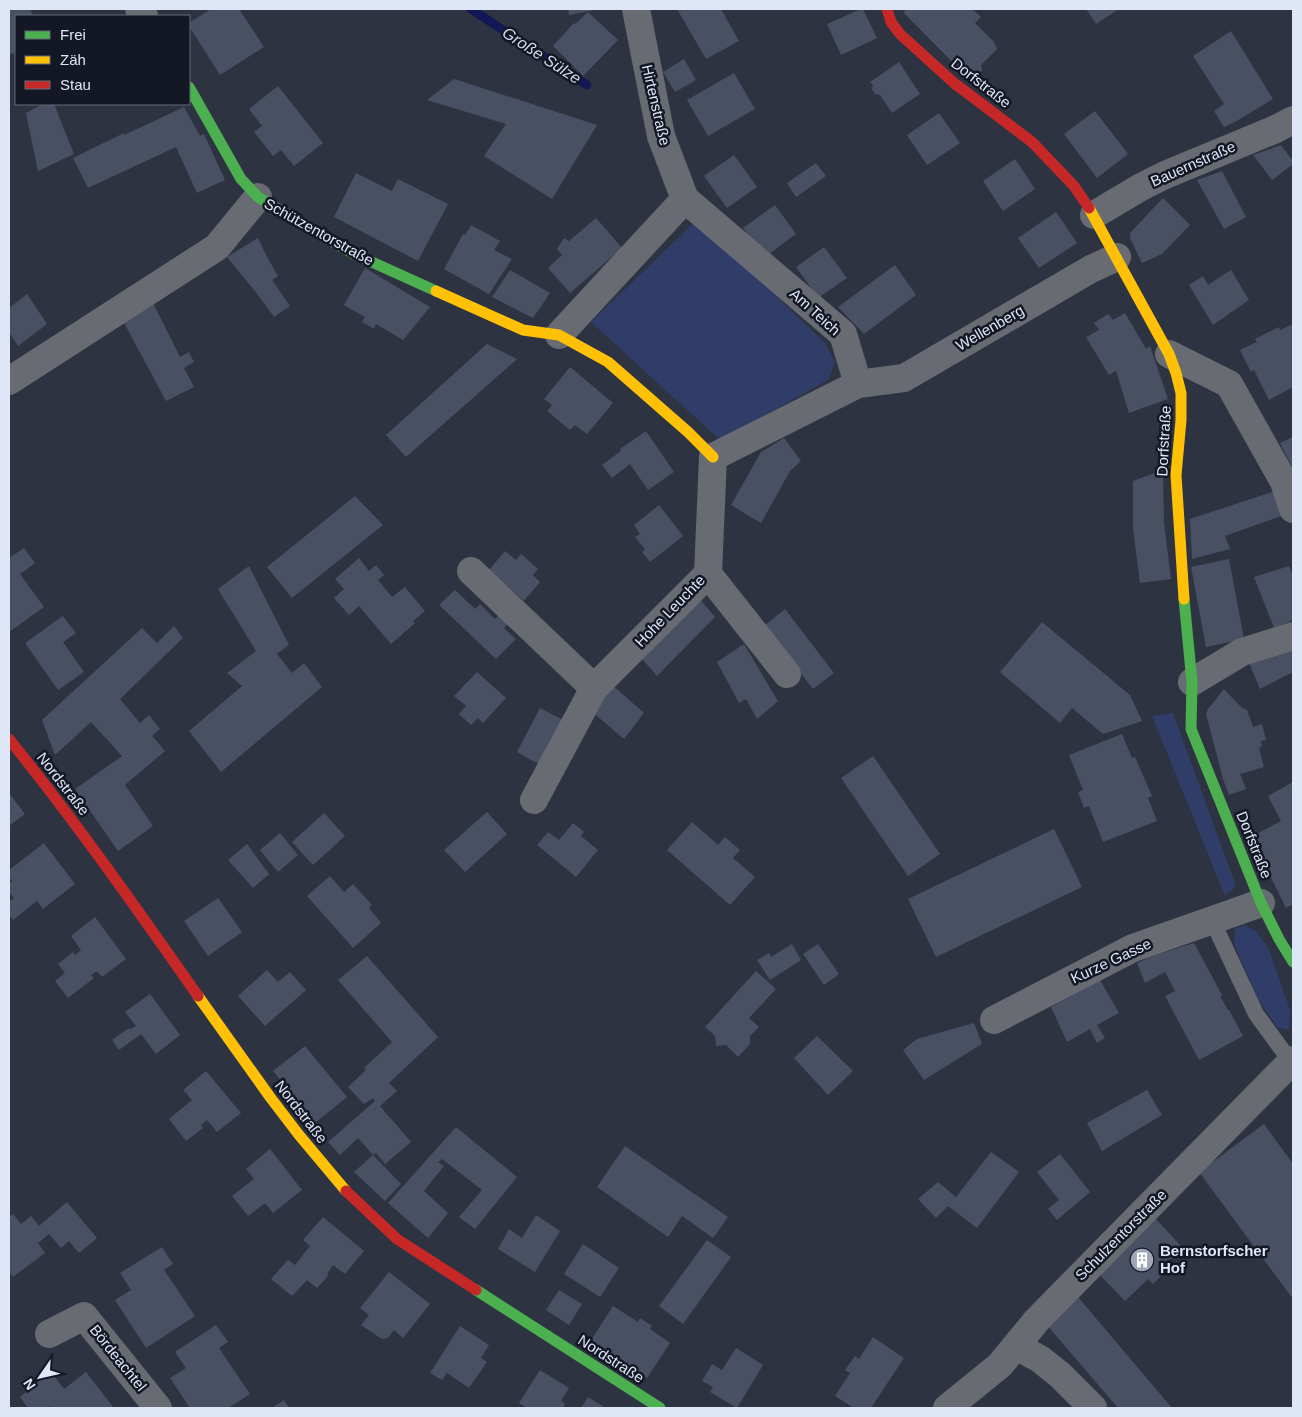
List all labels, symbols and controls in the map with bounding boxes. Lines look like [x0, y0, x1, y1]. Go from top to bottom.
legend [15, 15, 190, 105]
water label: Große Sülze [499, 24, 584, 87]
text: Frei [60, 26, 86, 43]
text: Zäh [60, 51, 86, 68]
street label: Dorfstraße [948, 54, 1014, 111]
street label: Hirtenstraße [639, 63, 674, 147]
text: Stau [60, 76, 91, 93]
street label: Bauernstraße [1148, 137, 1238, 190]
street label: Schützentorstraße [262, 194, 377, 269]
street label: Am Teich [787, 285, 844, 338]
street label: Wellenberg [953, 301, 1027, 354]
street label: Dorfstraße [1153, 405, 1174, 477]
street label: Hohe Leuchte [631, 571, 708, 650]
street label: Nordstraße [34, 749, 93, 818]
street label: Dorfstraße [1233, 809, 1276, 881]
street label: Kurze Gasse [1068, 935, 1154, 987]
street label: Nordstraße [272, 1077, 331, 1146]
street label: Schulzentorstraße [1072, 1186, 1170, 1284]
place label: Bernstorfscher Hof [1160, 1242, 1268, 1276]
building icon: Bernstorfscher Hof [1129, 1247, 1155, 1273]
street label: Bördeachtel [87, 1321, 150, 1394]
street label: Nordstraße [575, 1331, 647, 1386]
north arrow [15, 1352, 65, 1402]
text: N [20, 1376, 39, 1393]

